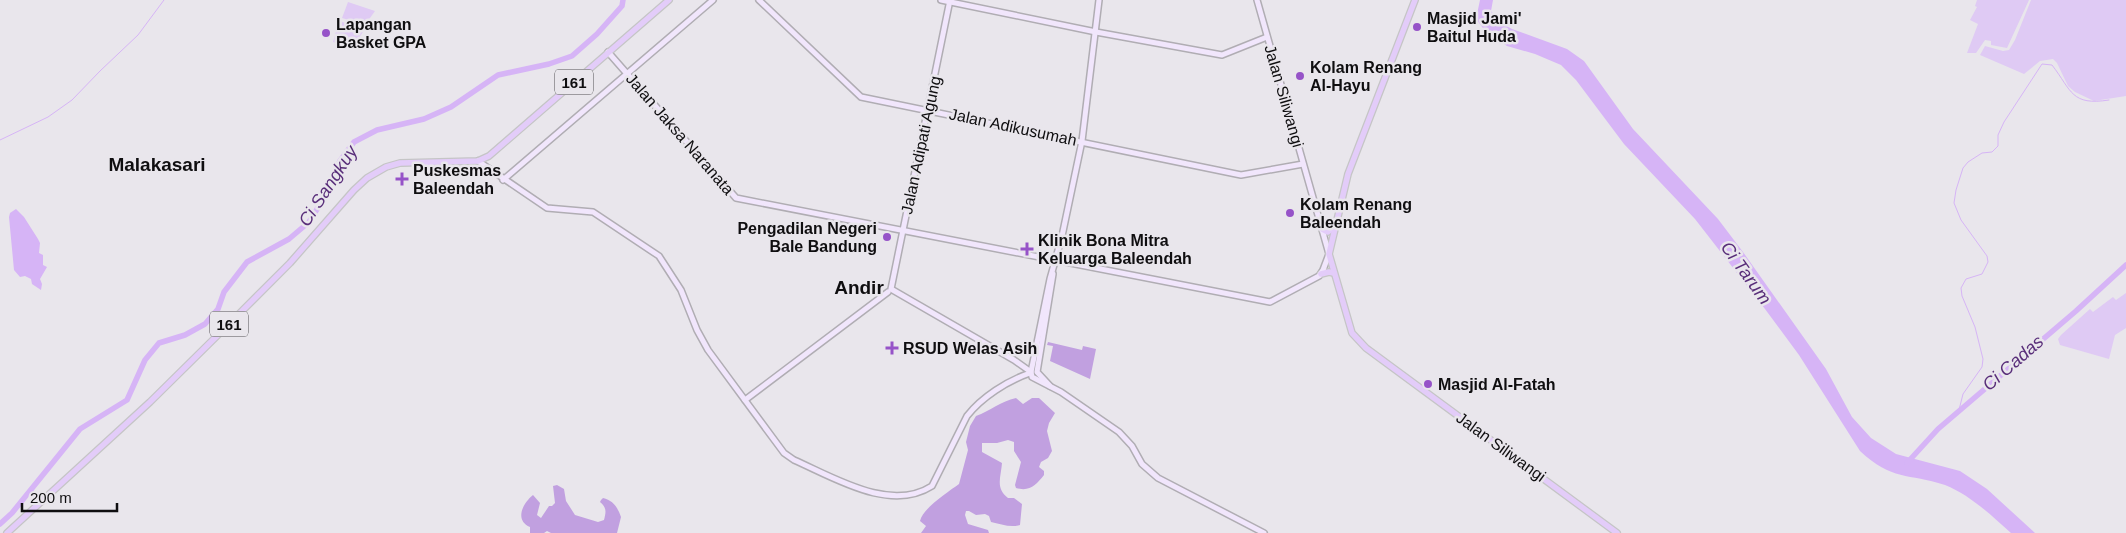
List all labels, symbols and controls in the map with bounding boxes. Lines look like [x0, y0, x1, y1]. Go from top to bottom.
place label: Masjid Jami' Baitul Huda [1427, 10, 1522, 45]
place label: Lapangan Basket GPA [336, 16, 427, 51]
marker: Masjid Jami' Baitul Huda [1411, 21, 1423, 33]
marker: Lapangan Basket GPA [320, 27, 332, 39]
street label: Jalan Siliwangi [1261, 43, 1307, 149]
place label: Kolam Renang Al-Hayu [1310, 59, 1422, 94]
road number: 161 [555, 70, 593, 94]
street label: Jalan Jaksa Naranata [623, 70, 737, 198]
marker: Kolam Renang Al-Hayu [1294, 70, 1306, 82]
street label: Jalan Adipati Agung [898, 74, 944, 216]
street label: Jalan Adikusumah [948, 105, 1078, 149]
water label: Ci Sangkuy [295, 141, 362, 230]
district label: Malakasari [108, 154, 206, 175]
place label: Puskesmas Baleendah [413, 162, 501, 197]
marker: Puskesmas Baleendah [395, 172, 409, 186]
place label: Kolam Renang Baleendah [1300, 196, 1412, 231]
marker: Kolam Renang Baleendah [1284, 207, 1296, 219]
place label: Pengadilan Negeri Bale Bandung [737, 220, 877, 255]
marker: Pengadilan Negeri Bale Bandung [881, 231, 893, 243]
place label: Klinik Bona Mitra Keluarga Baleendah [1038, 232, 1192, 267]
water label: Ci Tarum [1717, 238, 1775, 308]
marker: Klinik Bona Mitra Keluarga Baleendah [1020, 242, 1034, 256]
district label: Andir [834, 277, 884, 298]
road number: 161 [210, 312, 248, 336]
water label: Ci Cadas [1979, 331, 2047, 395]
place label: RSUD Welas Asih [903, 340, 1037, 357]
marker: RSUD Welas Asih [885, 341, 899, 355]
place label: Masjid Al-Fatah [1438, 376, 1556, 393]
marker: Masjid Al-Fatah [1422, 378, 1434, 390]
street label: Jalan Siliwangi [1453, 409, 1549, 485]
scale bar [22, 480, 118, 512]
text: 200 m [30, 489, 72, 506]

